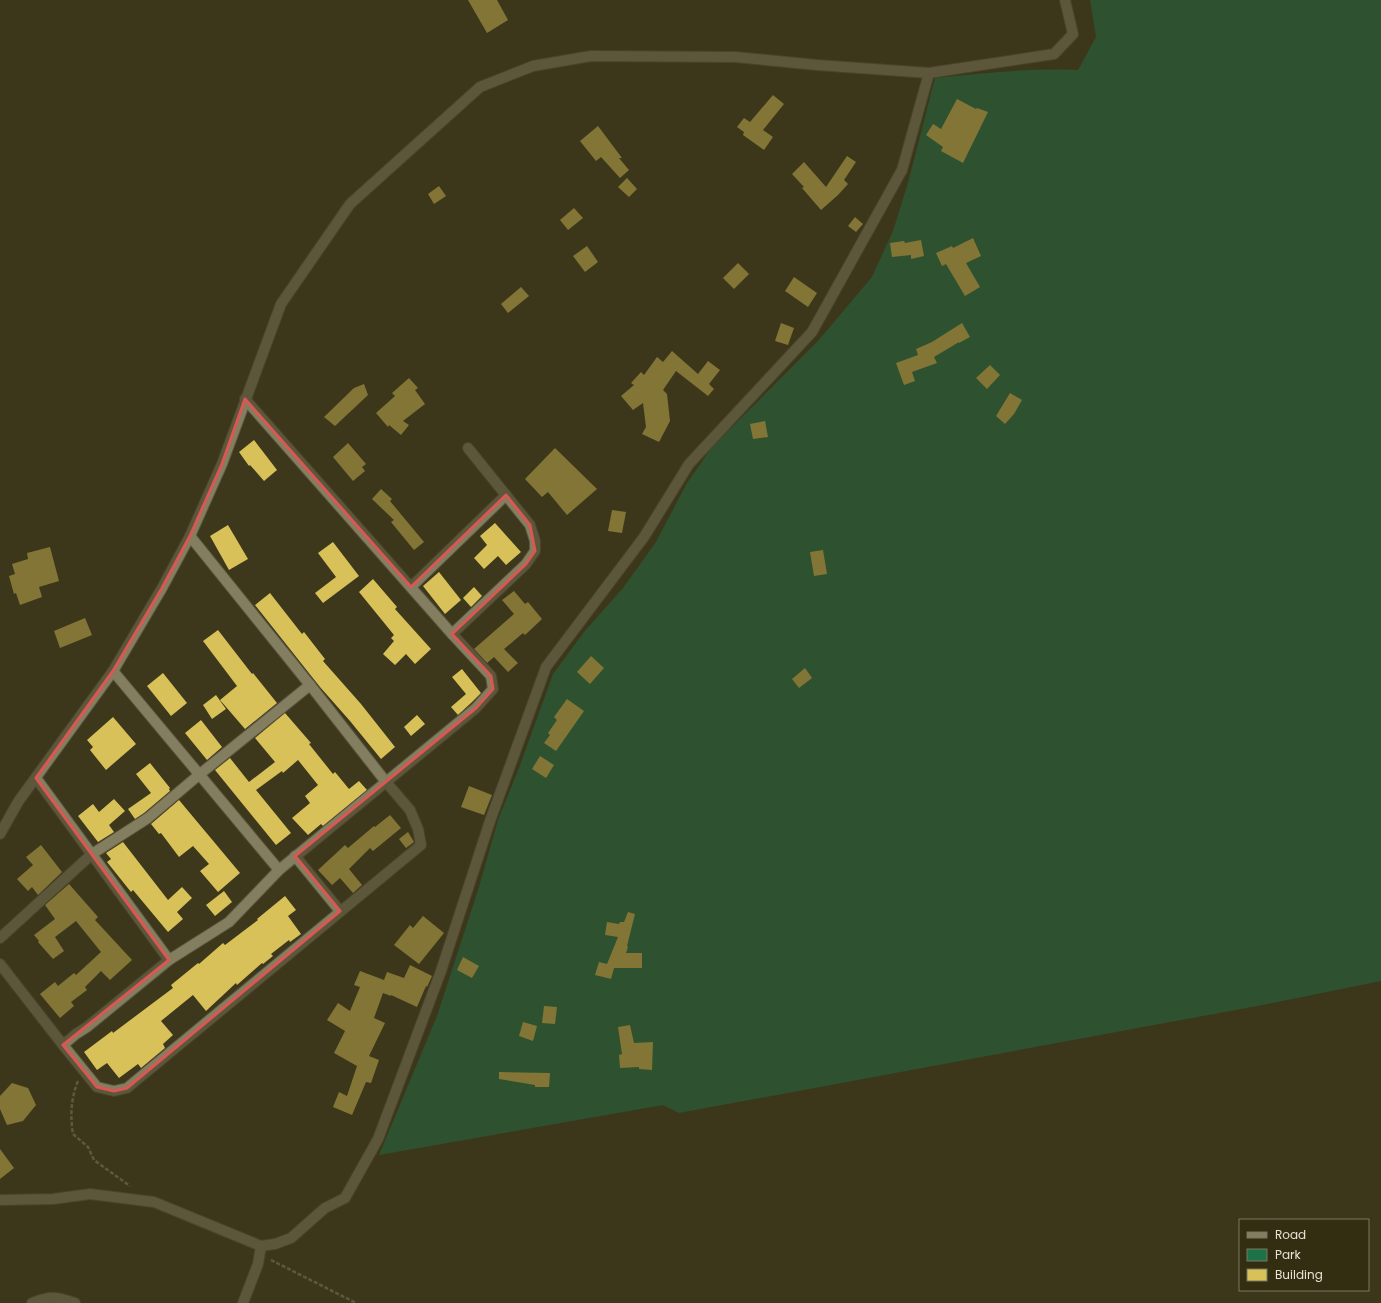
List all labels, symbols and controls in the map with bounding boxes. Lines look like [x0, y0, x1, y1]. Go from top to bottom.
legend [1239, 1219, 1369, 1291]
text: Road [1275, 1226, 1306, 1243]
text: Park [1275, 1246, 1302, 1263]
text: Building [1275, 1266, 1323, 1283]

